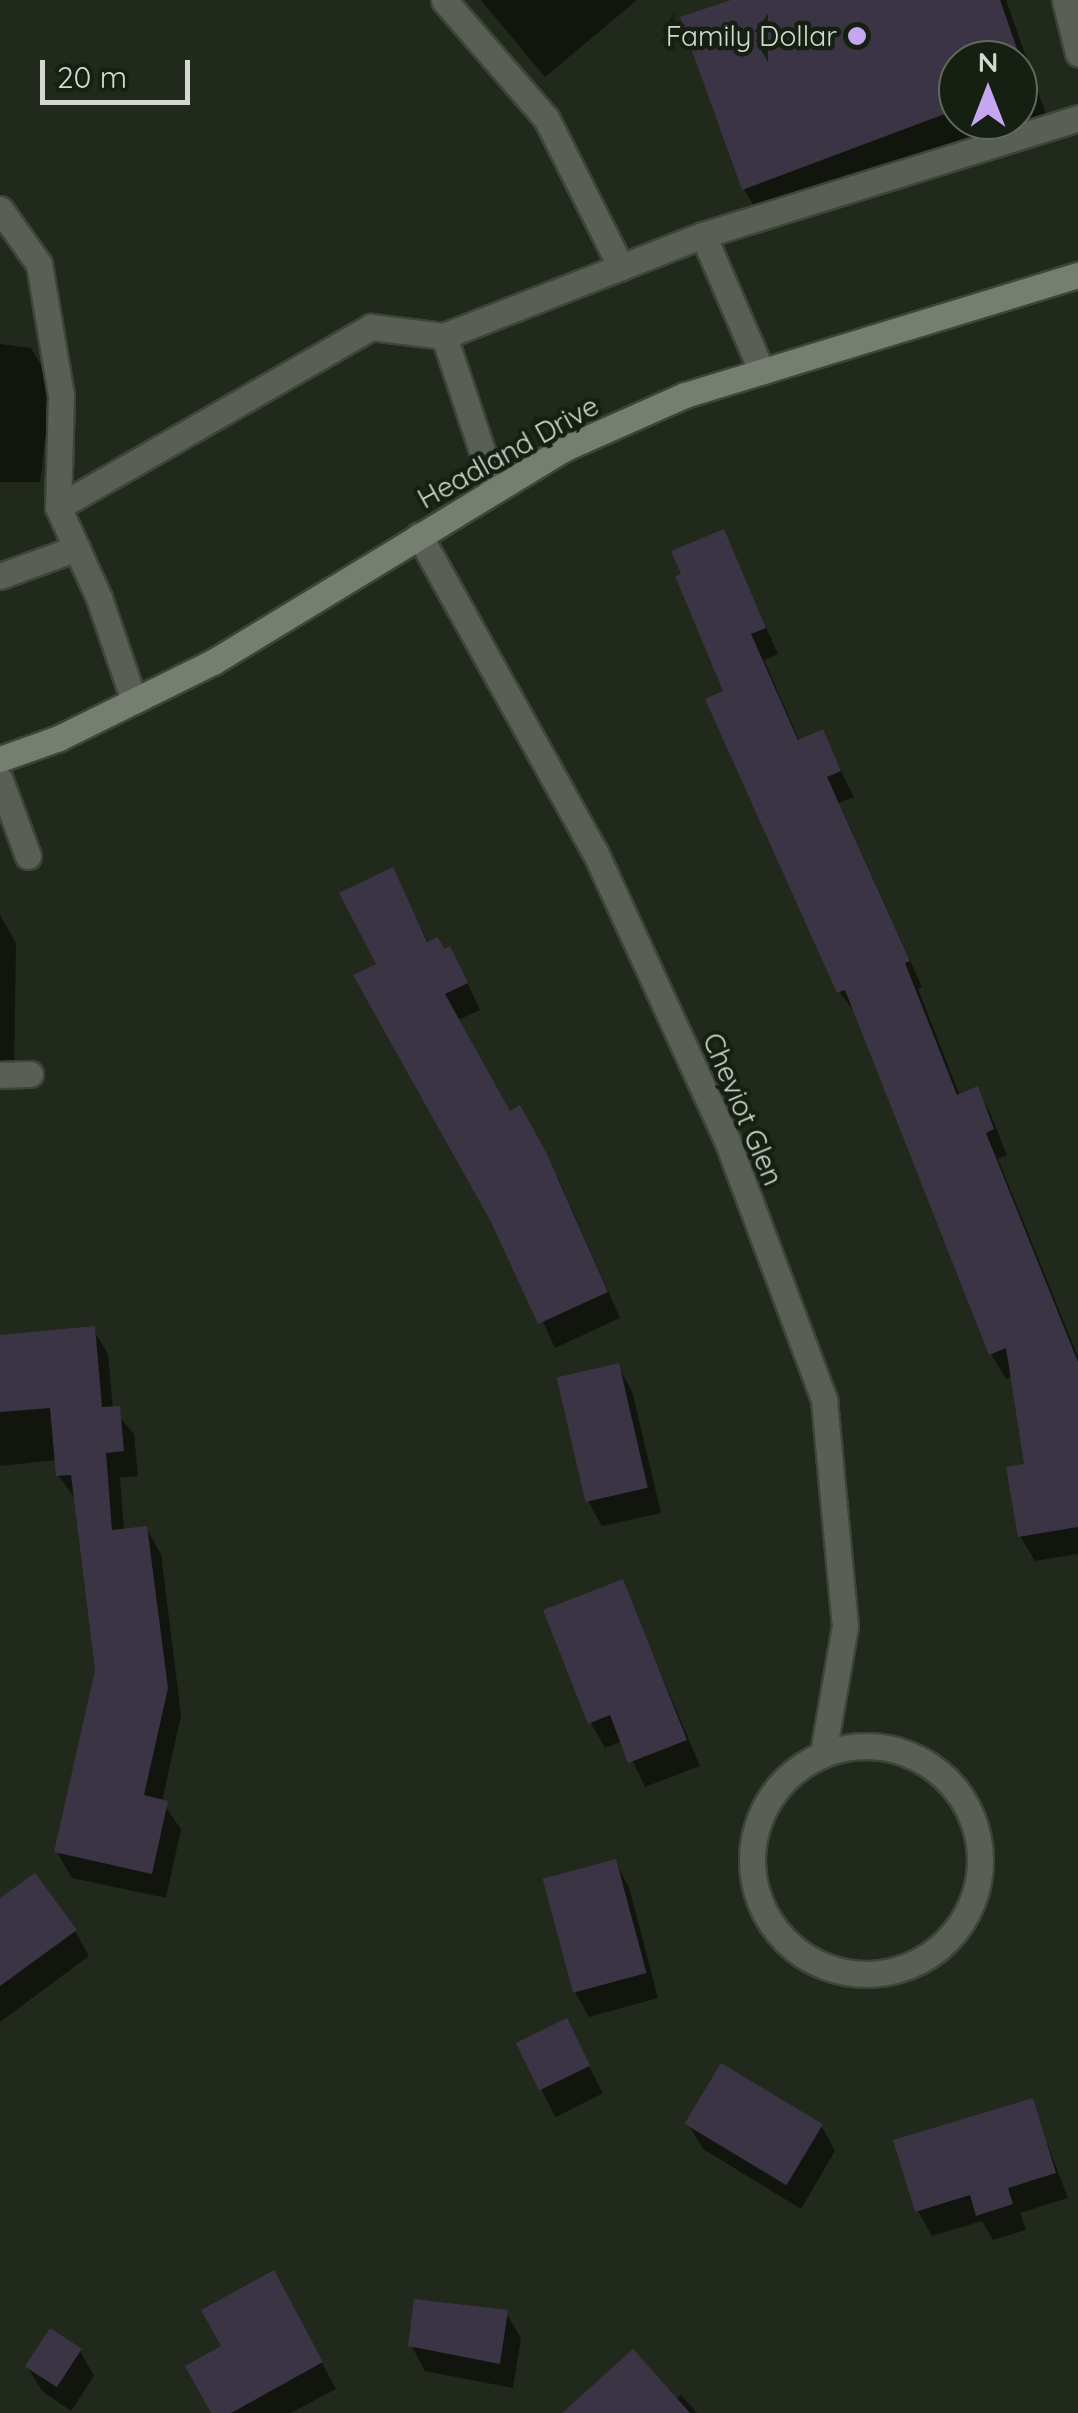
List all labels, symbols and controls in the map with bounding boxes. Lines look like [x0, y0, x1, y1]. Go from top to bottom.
place label: Family Dollar [666, 19, 837, 53]
marker: Family Dollar [846, 25, 868, 47]
scale bar [45, 40, 195, 102]
north arrow [938, 40, 1038, 140]
text: N [978, 44, 998, 79]
text: 20 m [57, 58, 127, 96]
street label: Headland Drive [412, 388, 604, 516]
street label: Cheviot Glen [696, 1028, 790, 1190]

